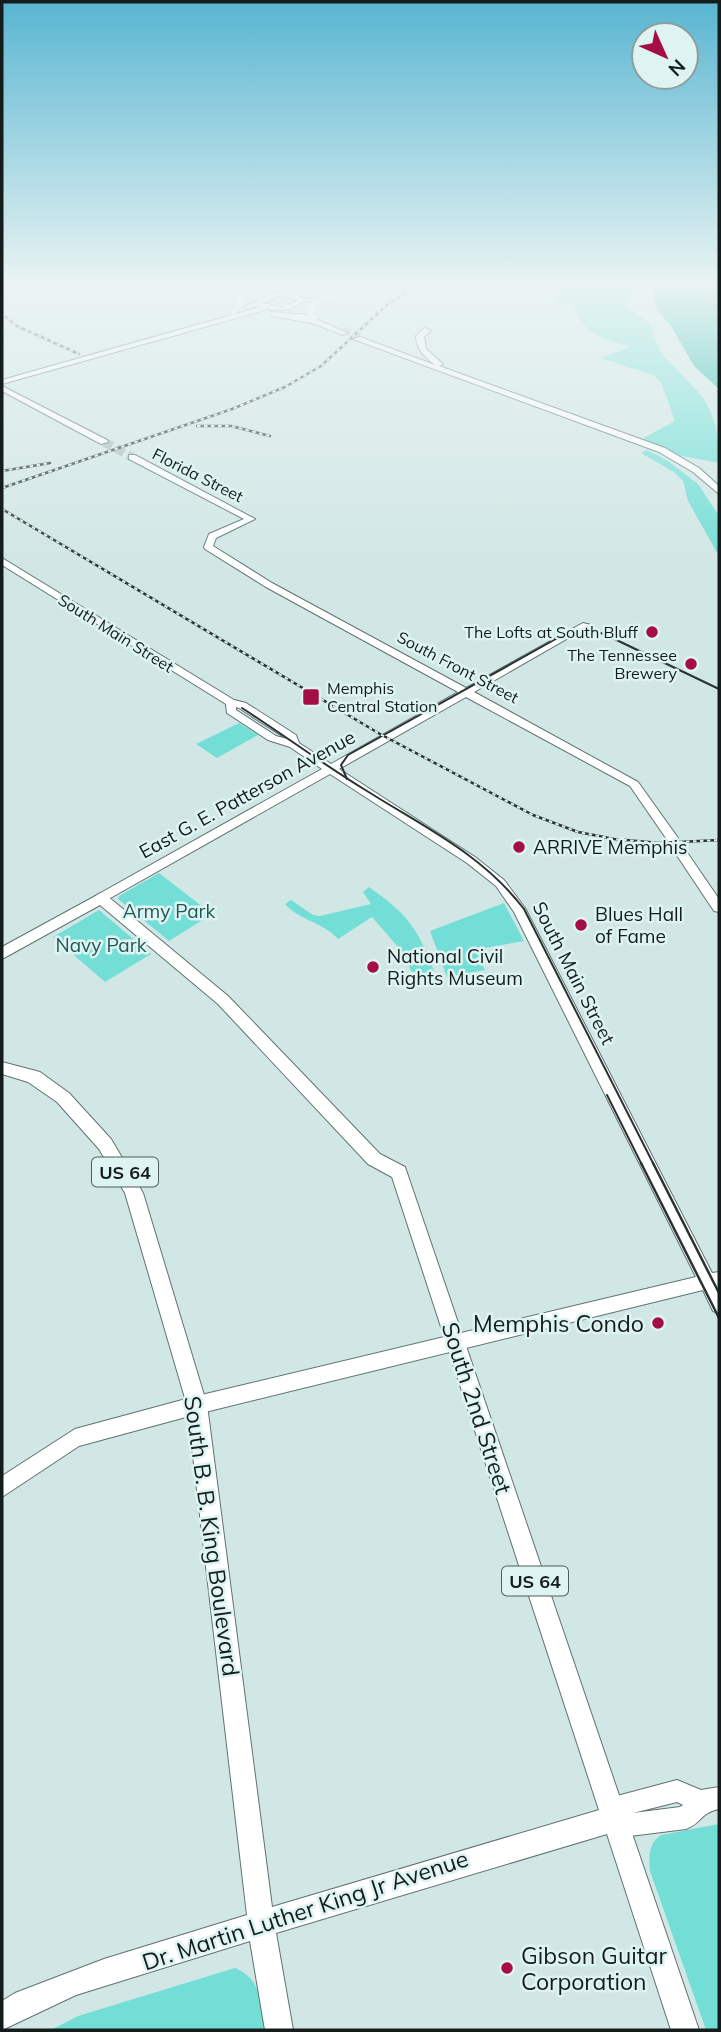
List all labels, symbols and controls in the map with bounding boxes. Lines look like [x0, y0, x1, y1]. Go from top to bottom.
north arrow [630, 21, 700, 91]
text: N [663, 54, 691, 82]
street label: Florida Street [149, 444, 247, 507]
street label: South Main Street [55, 589, 178, 677]
place label: The Lofts at South Bluff [464, 622, 639, 642]
marker: The Lofts at South Bluff [644, 624, 660, 640]
street label: South Front Street [394, 627, 522, 708]
place label: The Tennessee Brewery [567, 645, 677, 683]
marker: The Tennessee Brewery [683, 656, 699, 672]
place label: Memphis Central Station [327, 678, 437, 716]
marker: Memphis Central Station [301, 687, 321, 707]
street label: East G. E. Patterson Avenue [135, 725, 359, 863]
place label: ARRIVE Memphis [533, 835, 687, 859]
marker: ARRIVE Memphis [511, 839, 527, 855]
street label: South Main Street [528, 897, 621, 1049]
park label: Army Park [123, 899, 215, 923]
place label: Blues Hall of Fame [595, 902, 683, 948]
marker: Blues Hall of Fame [573, 917, 589, 933]
park label: Navy Park [56, 933, 147, 957]
place label: National Civil Rights Museum [387, 944, 523, 990]
marker: National Civil Rights Museum [365, 959, 381, 975]
road number: US 64 [92, 1157, 158, 1186]
place label: Memphis Condo [473, 1309, 644, 1338]
marker: Memphis Condo [650, 1315, 666, 1331]
street label: South 2nd Street [436, 1318, 518, 1498]
street label: South B. B. King Boulevard [178, 1394, 246, 1678]
road number: US 64 [502, 1566, 568, 1596]
street label: Dr. Martin Luther King Jr Avenue [138, 1843, 472, 1977]
place label: Gibson Guitar Corporation [521, 1941, 668, 1996]
marker: Gibson Guitar Corporation [499, 1960, 515, 1976]

